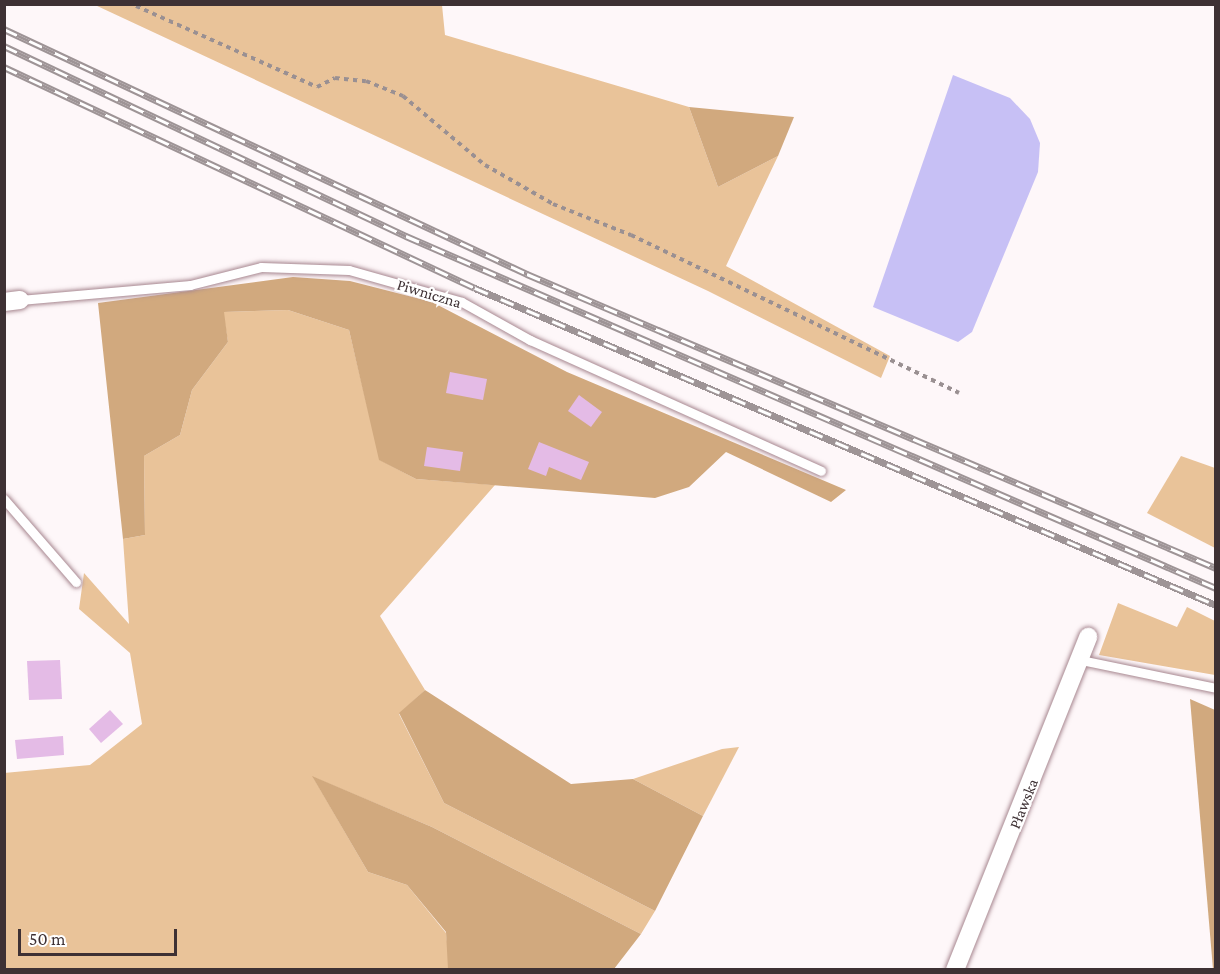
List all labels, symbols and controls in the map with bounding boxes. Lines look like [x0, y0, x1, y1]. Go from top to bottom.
street label: Piwniczna [395, 275, 463, 313]
street label: Pławska [1005, 776, 1043, 832]
scale bar [21, 917, 180, 955]
text: 50 m [29, 929, 66, 949]

